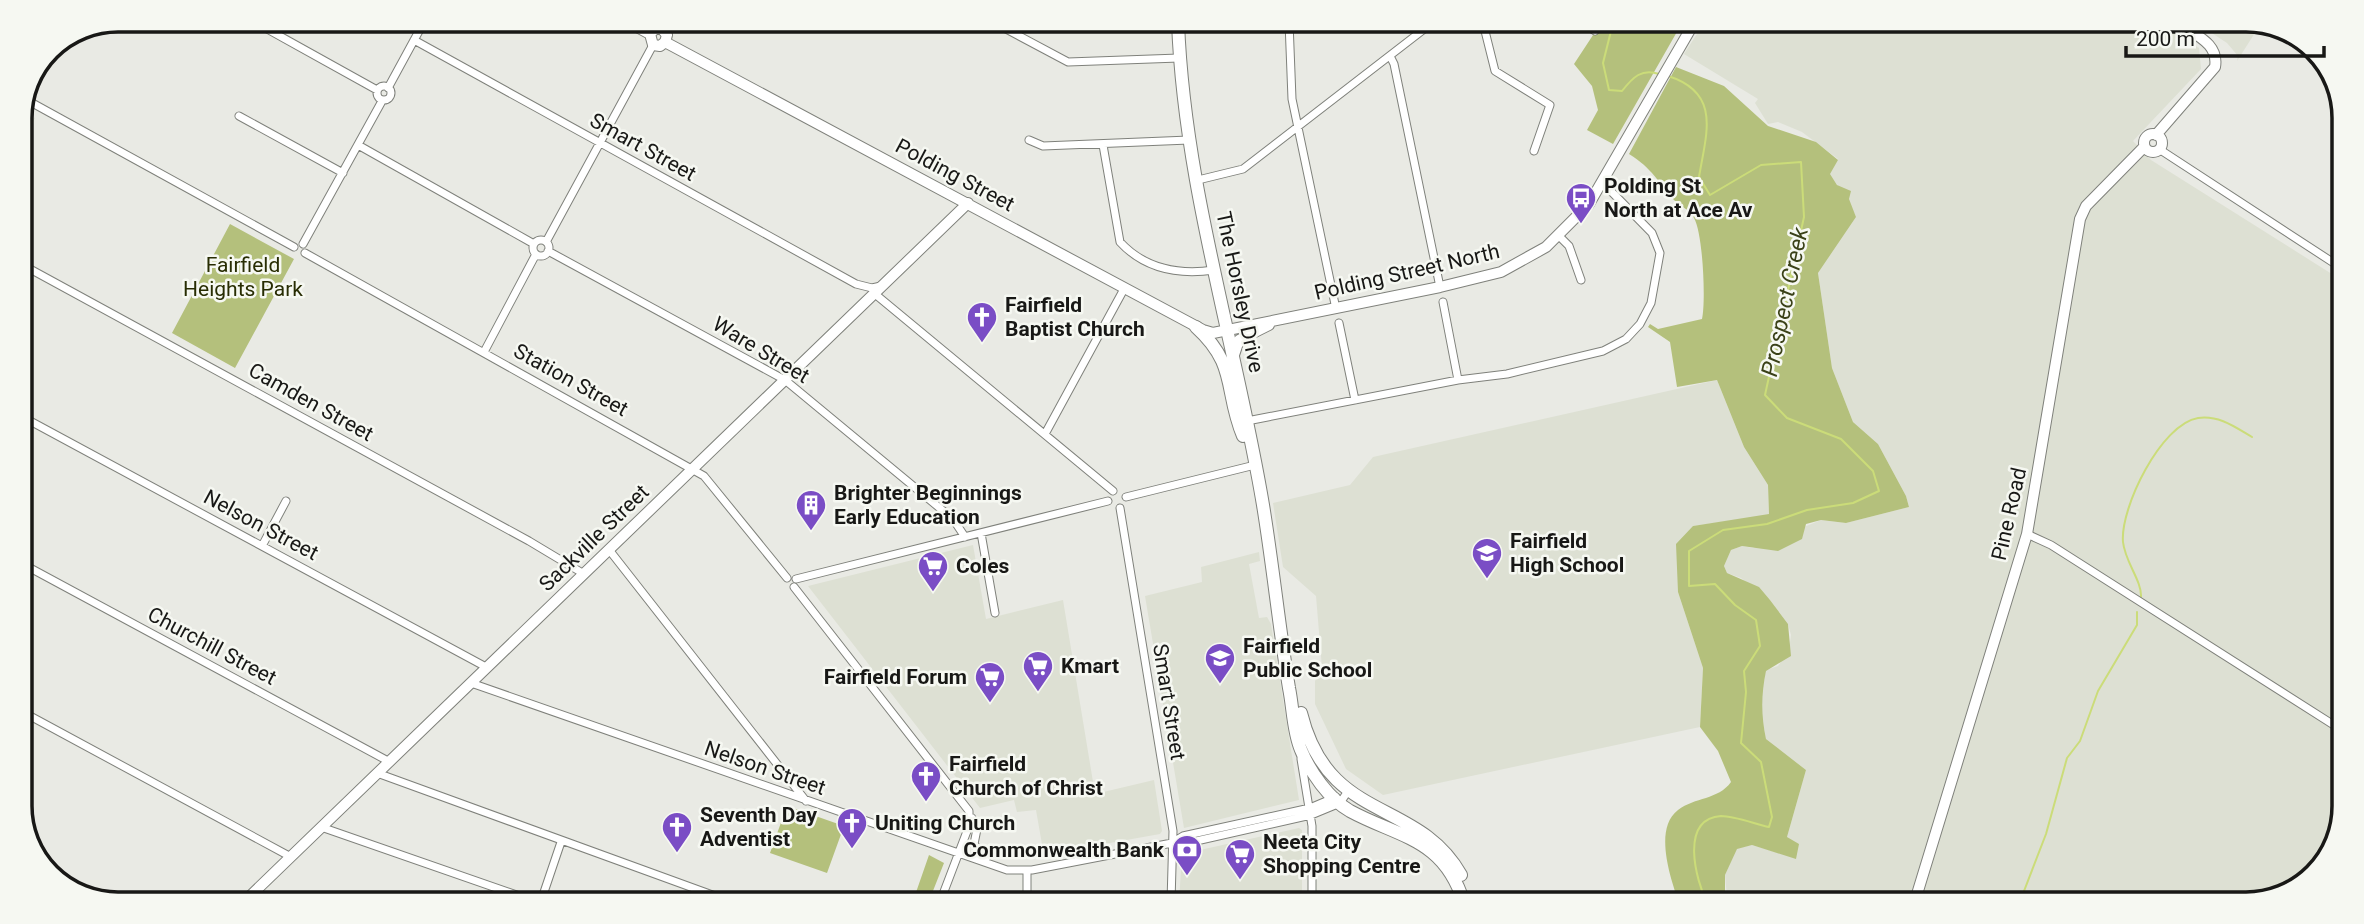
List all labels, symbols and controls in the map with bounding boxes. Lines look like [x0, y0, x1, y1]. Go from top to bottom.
scale bar [2126, 14, 2324, 58]
text: 200 m [2136, 27, 2195, 51]
street label: Smart Street [586, 108, 700, 186]
street label: Polding Street [891, 134, 1019, 216]
place label: Polding St North at Ace Av [1604, 174, 1753, 222]
bus stop icon: Polding St North at Ace Av [1564, 181, 1598, 225]
street label: The Horsley Drive [1211, 209, 1269, 375]
water label: Prospect Creek [1756, 224, 1814, 379]
street label: Polding Street North [1312, 239, 1502, 305]
park label: Fairfield Heights Park [183, 253, 303, 301]
place label: Fairfield Baptist Church [1005, 293, 1145, 341]
church icon: Fairfield Baptist Church [965, 300, 999, 344]
street label: Ware Street [708, 312, 814, 388]
street label: Station Street [510, 339, 632, 421]
street label: Camden Street [245, 358, 378, 446]
street label: Pine Road [1987, 465, 2031, 563]
street label: Sackville Street [534, 480, 654, 596]
place label: Brighter Beginnings Early Education [834, 481, 1022, 529]
street label: Nelson Street [200, 485, 322, 565]
building icon: Brighter Beginnings Early Education [794, 488, 828, 532]
place label: Fairfield High School [1510, 529, 1624, 577]
school or university icon: Fairfield High School [1470, 536, 1504, 580]
supermarket icon: Coles [916, 549, 950, 593]
place label: Coles [956, 554, 1009, 578]
street label: Churchill Street [144, 602, 281, 690]
place label: Fairfield Public School [1243, 634, 1372, 682]
school or university icon: Fairfield Public School [1203, 641, 1237, 685]
street label: Smart Street [1148, 642, 1190, 762]
supermarket icon: Kmart [1021, 649, 1055, 693]
place label: Kmart [1061, 654, 1119, 678]
supermarket icon: Fairfield Forum [973, 660, 1007, 704]
place label: Fairfield Forum [824, 665, 967, 689]
street label: Nelson Street [701, 736, 829, 800]
place label: Fairfield Church of Christ [949, 752, 1103, 800]
church icon: Fairfield Church of Christ [909, 759, 943, 803]
place label: Seventh Day Adventist [700, 803, 818, 851]
church icon: Uniting Church [835, 806, 869, 850]
church icon: Seventh Day Adventist [660, 810, 694, 854]
place label: Uniting Church [875, 811, 1015, 835]
place label: Neeta City Shopping Centre [1263, 830, 1421, 878]
bank icon: Commonwealth Bank [1170, 833, 1204, 877]
supermarket icon: Neeta City Shopping Centre [1223, 837, 1257, 881]
place label: Commonwealth Bank [963, 838, 1165, 862]

